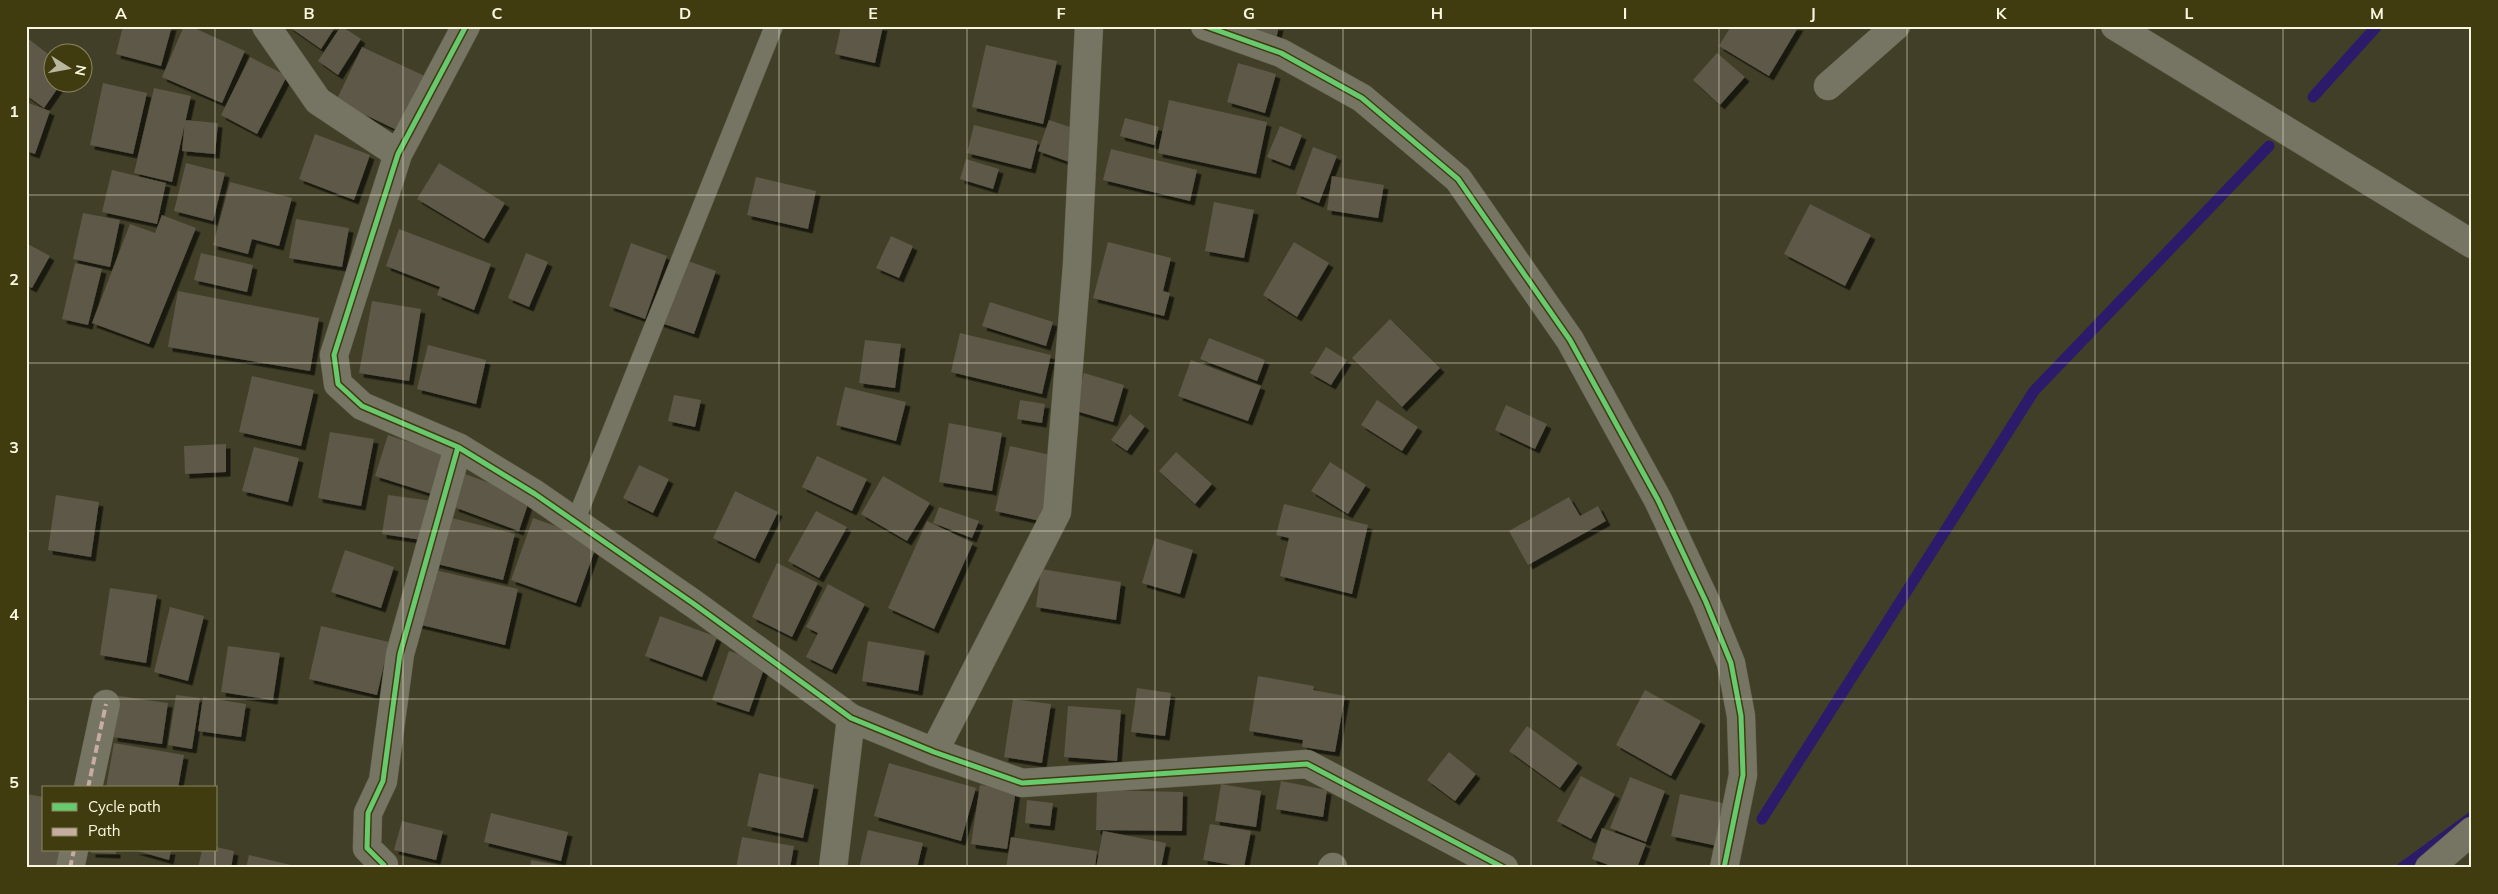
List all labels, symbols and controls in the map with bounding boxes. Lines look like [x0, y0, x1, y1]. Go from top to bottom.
text: A [115, 3, 127, 23]
text: B [303, 3, 315, 23]
text: C [492, 3, 503, 23]
text: D [679, 3, 691, 23]
text: E [868, 3, 878, 23]
text: F [1056, 3, 1066, 23]
text: G [1243, 3, 1255, 23]
text: H [1431, 3, 1443, 23]
text: I [1623, 3, 1627, 23]
text: J [1810, 3, 1816, 23]
text: K [1996, 3, 2008, 23]
text: L [2185, 3, 2194, 23]
text: M [2370, 3, 2384, 23]
north arrow [42, 42, 92, 92]
text: N [71, 64, 91, 77]
text: 1 [9, 101, 19, 121]
text: 2 [9, 269, 19, 289]
text: 3 [9, 437, 19, 457]
text: 4 [9, 604, 19, 624]
text: 5 [9, 772, 19, 792]
legend [42, 786, 218, 852]
text: Cycle path [88, 797, 161, 816]
text: Path [88, 821, 120, 840]

